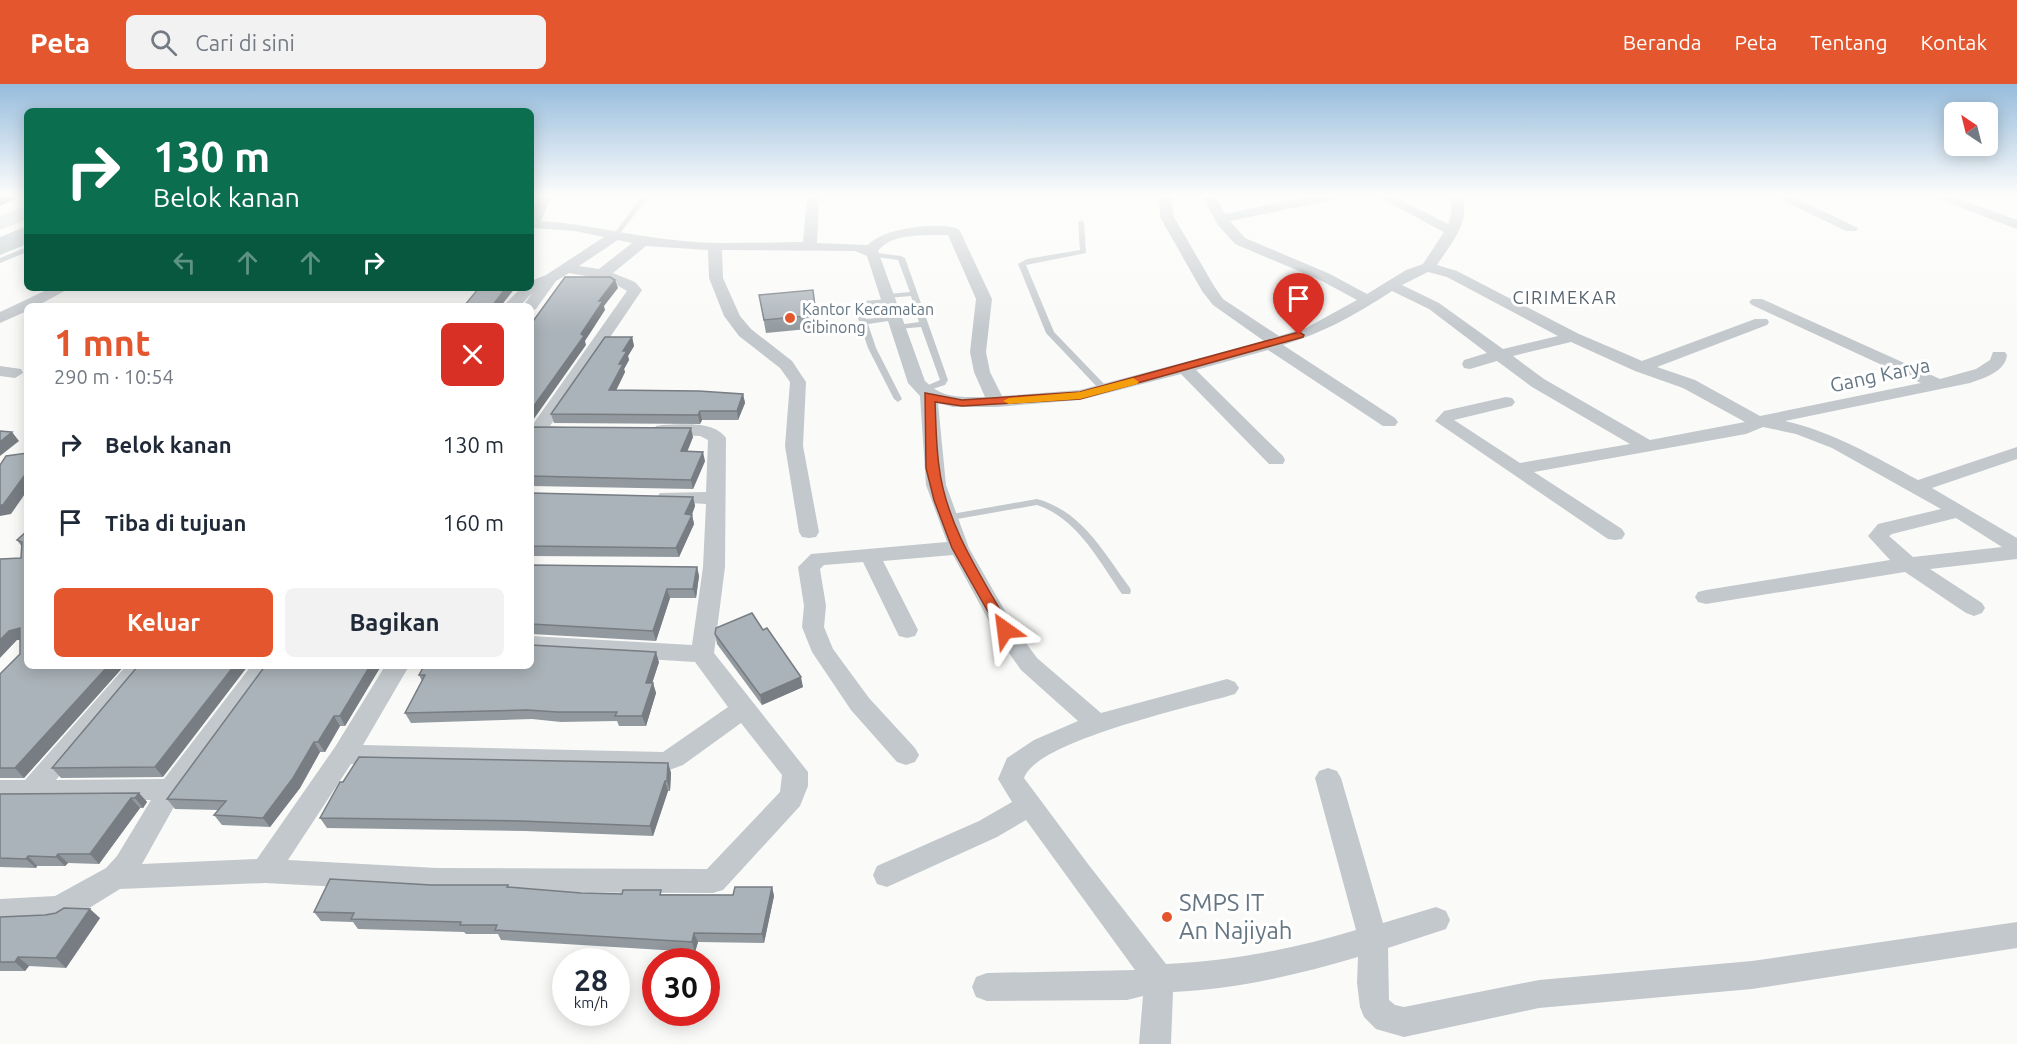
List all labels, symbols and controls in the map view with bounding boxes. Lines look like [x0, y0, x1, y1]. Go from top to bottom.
search box [126, 15, 546, 69]
icon: search [147, 26, 180, 59]
text: Peta [30, 27, 90, 58]
text: Cari di sini [195, 30, 295, 55]
text: Beranda [1623, 30, 1702, 54]
text: Peta [1735, 30, 1777, 54]
text: Tentang [1810, 30, 1888, 54]
text: Kontak [1921, 30, 1987, 54]
north arrow [1944, 102, 1998, 156]
map controls [1944, 102, 1998, 156]
icon: right [54, 132, 132, 210]
text: 130 m [153, 133, 270, 180]
text: Belok kanan [153, 182, 300, 212]
icon: left [168, 246, 201, 279]
icon: ahead [231, 246, 264, 279]
icon: ahead [294, 246, 327, 279]
icon: right [357, 246, 390, 279]
pin [1273, 273, 1324, 335]
icon: arrive [1282, 282, 1315, 315]
district label: CIRIMEKAR [1512, 287, 1618, 307]
place label: Kantor Kecamatan Cibinong [802, 300, 934, 336]
marker: Kantor Kecamatan Cibinong [783, 311, 797, 325]
text: 1 mnt [54, 322, 150, 363]
button: close [441, 323, 504, 386]
street label: Gang Karya [1828, 353, 1932, 396]
text: 290 m · 10:54 [54, 365, 174, 388]
icon: right [54, 428, 87, 461]
text: Belok kanan [105, 432, 232, 457]
text: 130 m [443, 432, 504, 457]
icon: arrive [54, 506, 87, 539]
text: Tiba di tujuan [105, 510, 246, 535]
text: 160 m [443, 510, 504, 535]
button: Keluar [54, 588, 273, 657]
button: Bagikan [285, 588, 504, 657]
position arrow [973, 598, 1037, 662]
place label: SMPS IT An Najiyah [1179, 889, 1292, 944]
marker: SMPS IT An Najiyah [1160, 910, 1174, 924]
speed limit sign: 30 [642, 948, 720, 1026]
text: 28 [574, 963, 608, 997]
text: km/h [574, 994, 608, 1011]

